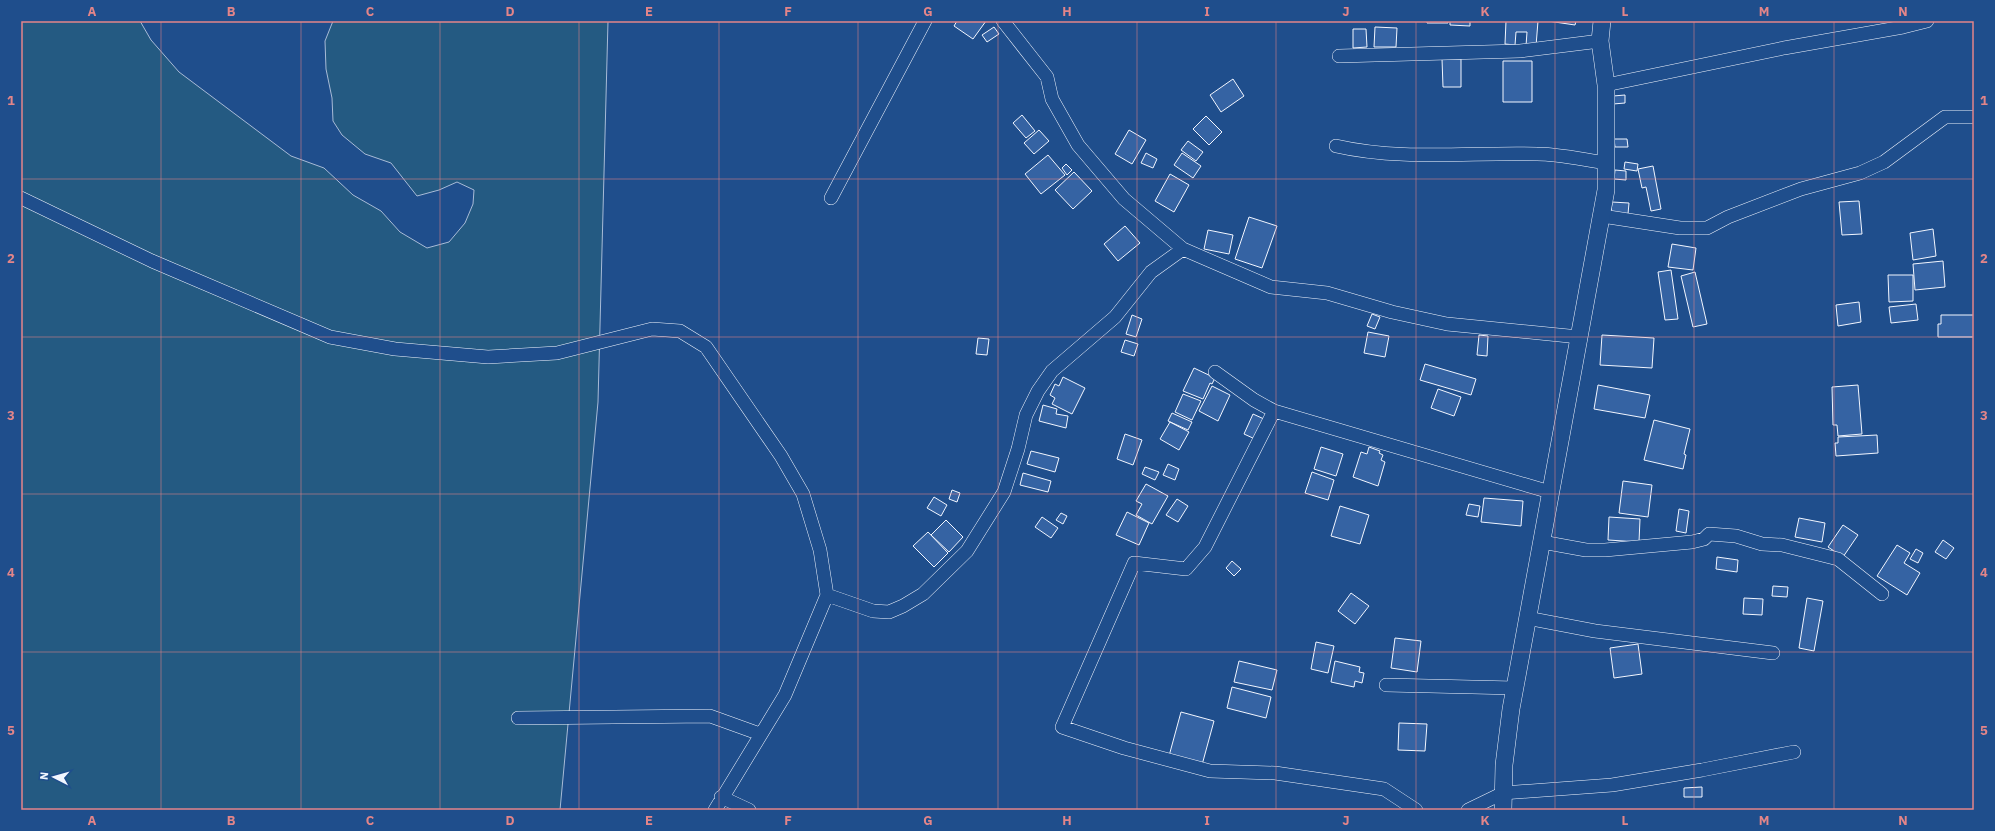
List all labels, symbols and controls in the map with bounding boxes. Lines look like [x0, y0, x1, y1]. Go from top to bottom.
text: A [88, 3, 97, 20]
text: B [227, 3, 236, 20]
text: C [366, 3, 375, 20]
text: D [505, 3, 515, 20]
text: E [645, 3, 653, 20]
text: F [784, 3, 792, 20]
text: G [923, 3, 933, 20]
text: H [1062, 3, 1072, 20]
text: I [1204, 3, 1210, 20]
text: J [1342, 3, 1350, 20]
text: K [1480, 3, 1490, 20]
text: L [1622, 3, 1629, 20]
text: M [1759, 3, 1769, 20]
text: N [1898, 3, 1908, 20]
text: 1 [7, 92, 15, 109]
text: 1 [1980, 92, 1988, 109]
text: 2 [7, 250, 15, 267]
text: 2 [1980, 250, 1988, 267]
text: 3 [7, 407, 15, 424]
text: 3 [1980, 407, 1988, 424]
text: 4 [7, 564, 15, 581]
text: 4 [1980, 564, 1988, 581]
text: 5 [7, 722, 15, 739]
text: 5 [1980, 722, 1988, 739]
north arrow [34, 757, 74, 797]
text: N [37, 771, 51, 781]
text: A [88, 812, 97, 829]
text: B [227, 812, 236, 829]
text: C [366, 812, 375, 829]
text: D [505, 812, 515, 829]
text: E [645, 812, 653, 829]
text: F [784, 812, 792, 829]
text: G [923, 812, 933, 829]
text: H [1062, 812, 1072, 829]
text: I [1204, 812, 1210, 829]
text: J [1342, 812, 1350, 829]
text: K [1480, 812, 1490, 829]
text: L [1622, 812, 1629, 829]
text: M [1759, 812, 1769, 829]
text: N [1898, 812, 1908, 829]

